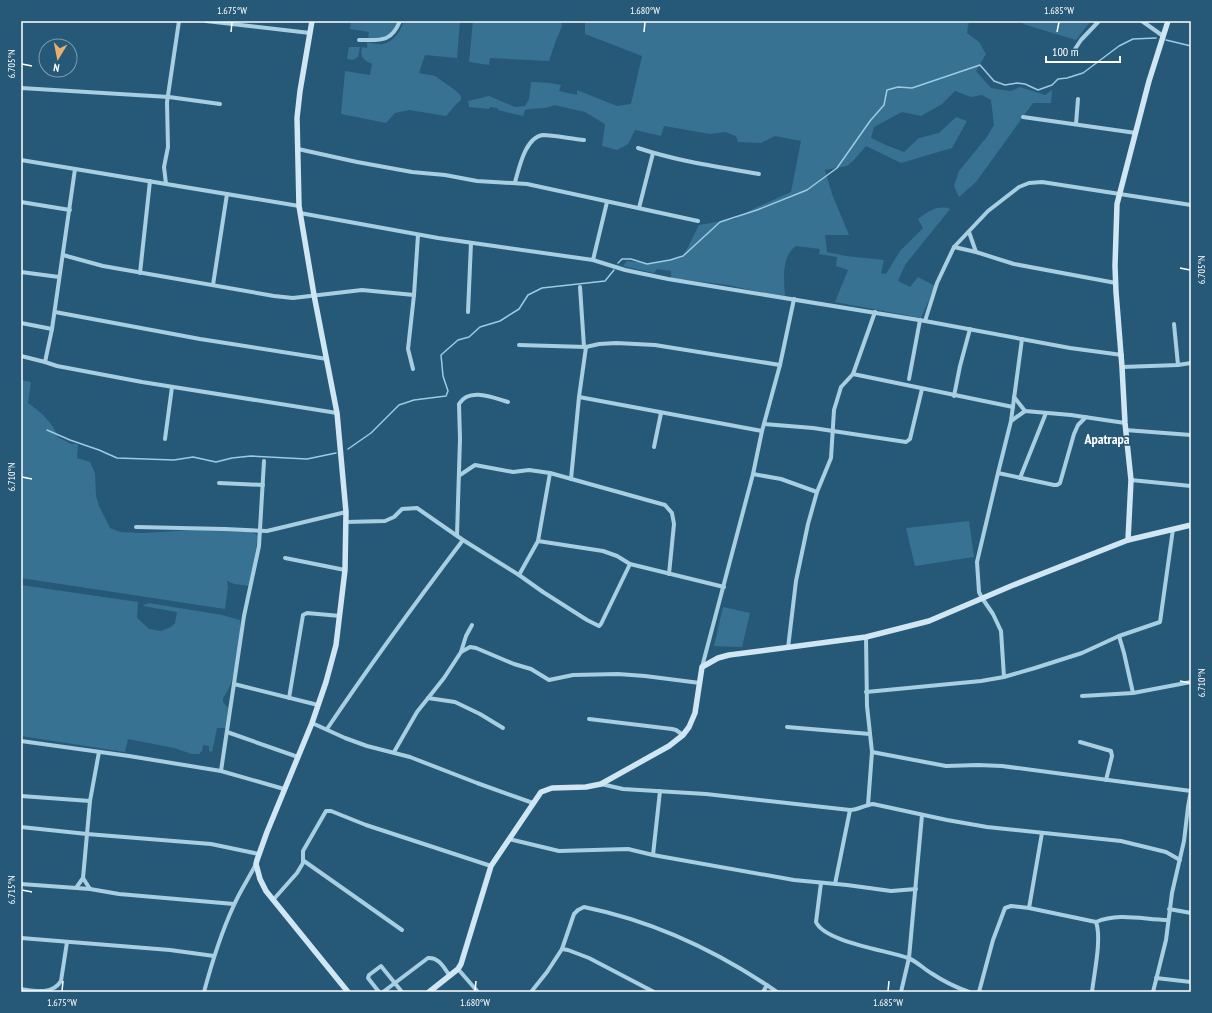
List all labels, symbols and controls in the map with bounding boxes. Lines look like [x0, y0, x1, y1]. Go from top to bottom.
text: 1.675°W [217, 4, 247, 17]
text: 1.680°W [630, 4, 660, 17]
text: 1.685°W [1044, 4, 1074, 17]
north arrow [38, 38, 78, 78]
scale bar [1046, 38, 1120, 64]
text: 100 m [1052, 44, 1079, 59]
text: 6.705°N [5, 50, 18, 78]
text: N [52, 60, 60, 75]
text: 6.705°N [1195, 256, 1208, 284]
district label: Apatrapa [1083, 430, 1130, 448]
text: 6.710°N [5, 463, 18, 491]
text: 6.710°N [1195, 669, 1208, 697]
text: 6.715°N [5, 876, 18, 904]
text: 1.675°W [47, 996, 77, 1009]
text: 1.680°W [460, 996, 490, 1009]
text: 1.685°W [873, 996, 903, 1009]

